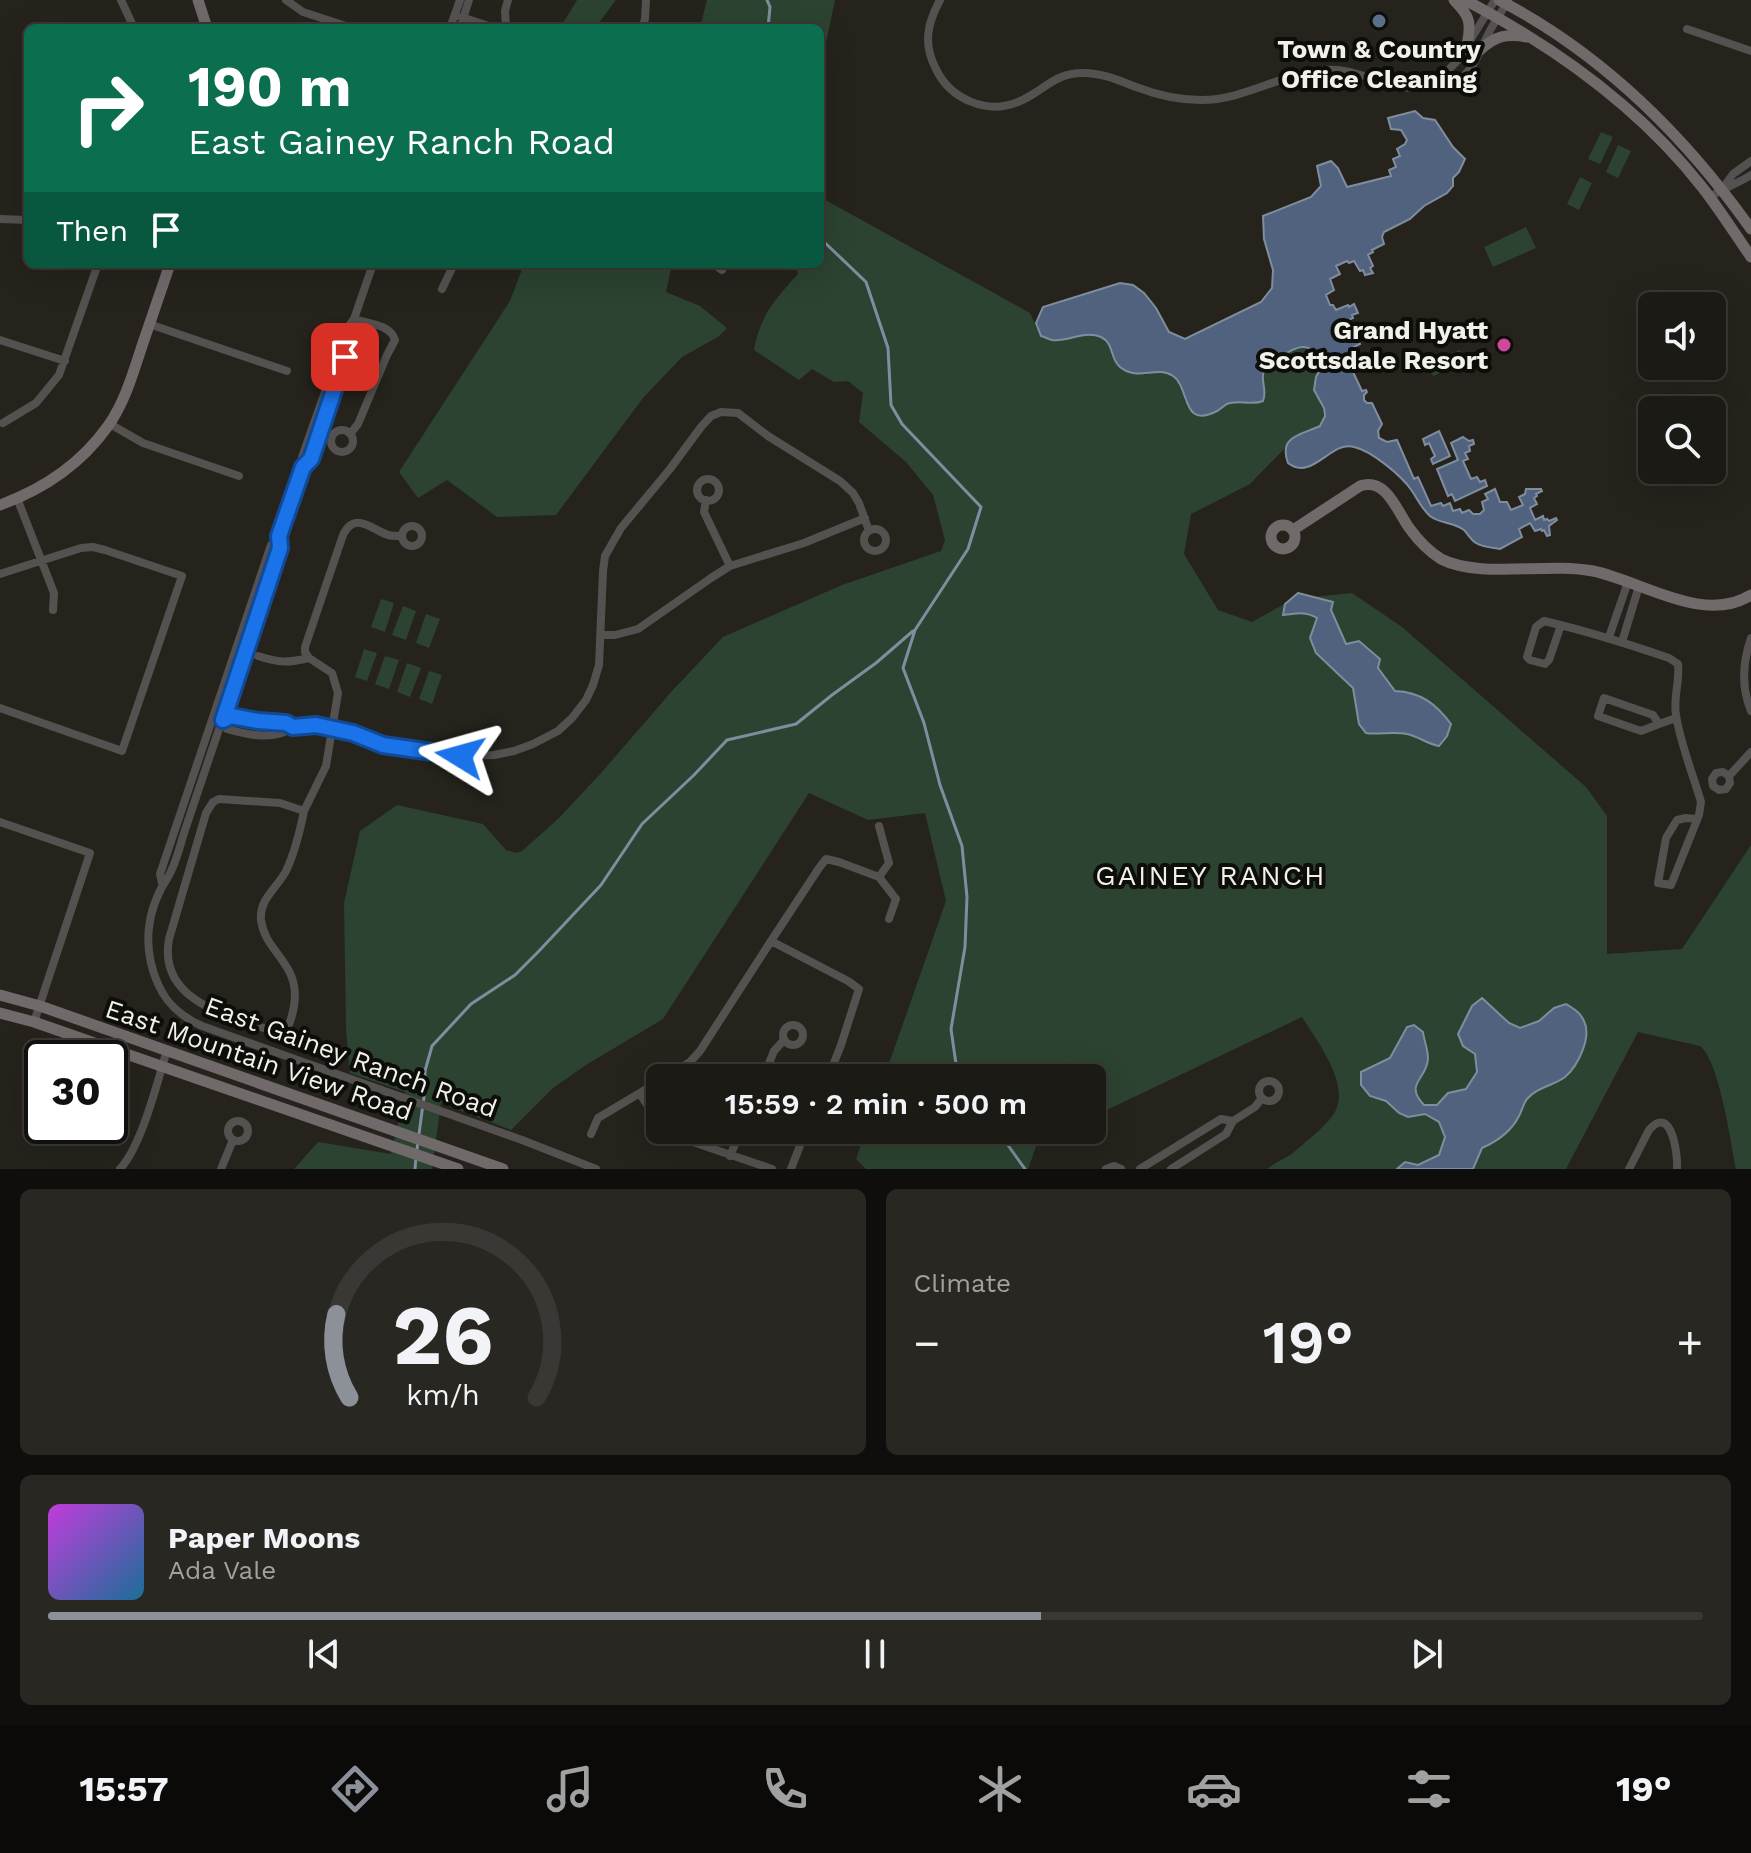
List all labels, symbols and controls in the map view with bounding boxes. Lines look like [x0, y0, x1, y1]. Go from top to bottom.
marker: Town & Country Office Cleaning [1370, 12, 1388, 30]
place label: Town & Country Office Cleaning [1277, 34, 1481, 94]
text: 190 m [188, 54, 351, 120]
icon: right [56, 56, 160, 160]
text: East Gainey Ranch Road [188, 121, 615, 163]
icon: arrive [144, 208, 188, 252]
text: Then [56, 213, 128, 248]
map controls [1638, 292, 1726, 484]
button: sound [1638, 292, 1726, 380]
place label: Grand Hyatt Scottsdale Resort [1259, 315, 1489, 375]
pin [311, 323, 379, 391]
icon: arrive [323, 335, 367, 379]
marker: Grand Hyatt Scottsdale Resort [1495, 336, 1513, 354]
button: search [1638, 396, 1726, 484]
position arrow [418, 714, 502, 798]
district label: GAINEY RANCH [1095, 859, 1327, 892]
street label: East Gainey Ranch Road [201, 990, 501, 1124]
street label: East Mountain View Road [101, 993, 417, 1127]
speed limit sign: 30 [24, 1040, 128, 1144]
text: 15:59 · 2 min · 500 m [725, 1086, 1027, 1121]
text: Climate [914, 1268, 1011, 1298]
text: 26 [392, 1287, 493, 1384]
text: 19° [1263, 1307, 1354, 1378]
text: − [914, 1317, 940, 1369]
text: + [1676, 1317, 1703, 1369]
text: km/h [406, 1378, 480, 1412]
text: Paper Moons [168, 1520, 360, 1555]
text: Ada Vale [168, 1555, 276, 1585]
icon: previous [302, 1632, 346, 1676]
icon: pause [853, 1632, 897, 1676]
icon: next [1405, 1632, 1449, 1676]
icon: directions [327, 1761, 383, 1817]
icon: music [542, 1761, 598, 1817]
icon: phone [757, 1761, 813, 1817]
icon: climate [972, 1761, 1028, 1817]
icon: car [1186, 1761, 1242, 1817]
icon: filters [1401, 1761, 1457, 1817]
text: 15:57 [79, 1768, 169, 1810]
text: 19° [1616, 1768, 1672, 1810]

